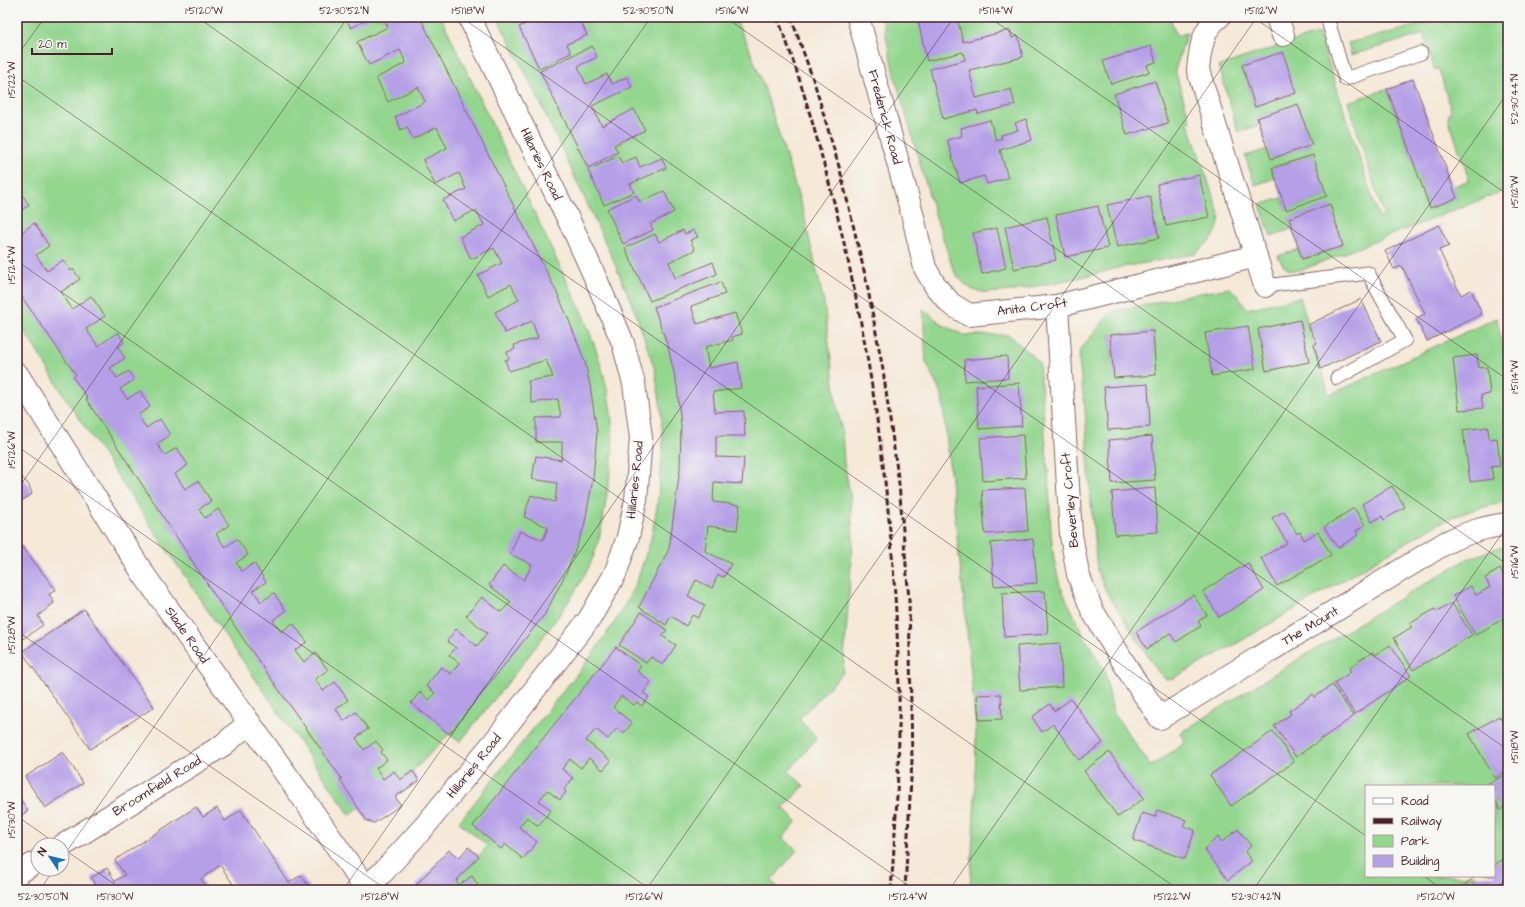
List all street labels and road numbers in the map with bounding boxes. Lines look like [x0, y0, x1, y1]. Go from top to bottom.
street label: Frederick Road [864, 68, 906, 167]
street label: Hillaries Road [516, 125, 566, 203]
street label: Anita Croft [996, 294, 1069, 320]
street label: Hillaries Road [622, 440, 648, 520]
street label: Beverley Croft [1057, 451, 1084, 548]
street label: The Mount [1278, 602, 1342, 650]
street label: Slade Road [161, 603, 213, 667]
street label: Hillaries Road [442, 730, 506, 802]
street label: Broomfield Road [109, 751, 205, 821]

